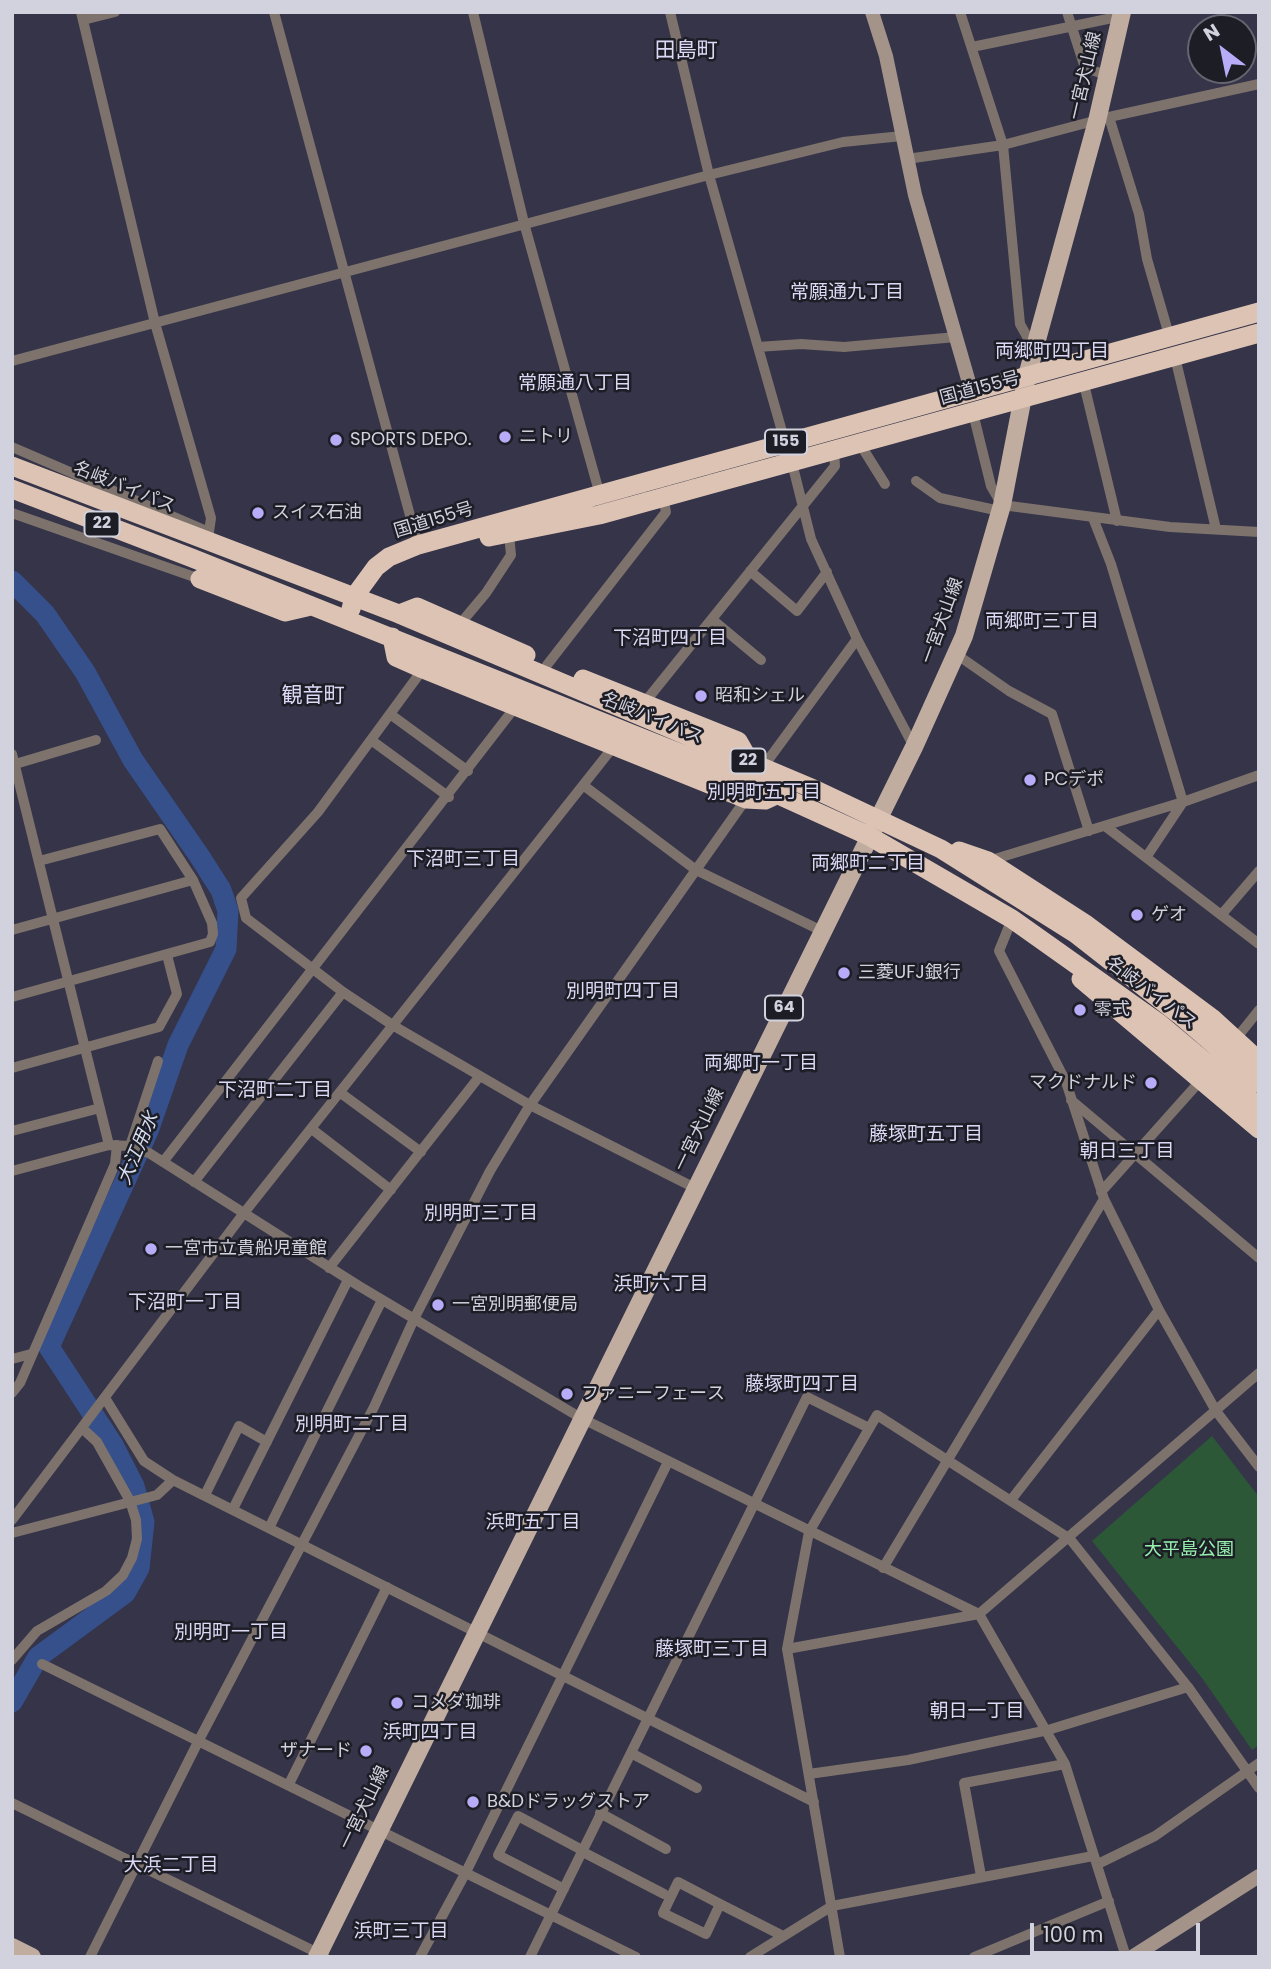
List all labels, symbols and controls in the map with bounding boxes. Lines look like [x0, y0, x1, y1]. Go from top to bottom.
north arrow [1187, 14, 1257, 84]
text: N [1198, 17, 1225, 48]
street label: 一宮犬山線 [1065, 30, 1107, 122]
district label: 田島町 [655, 39, 717, 65]
district label: 常願通九丁目 [790, 282, 904, 304]
district label: 両郷町四丁目 [995, 341, 1109, 363]
street label: 国道155号 [937, 368, 1023, 410]
district label: 常願通八丁目 [518, 373, 632, 395]
place label: ニトリ [519, 426, 573, 448]
place label: SPORTS DEPO. [350, 429, 471, 451]
marker: ニトリ [497, 429, 513, 445]
road number: 155 [765, 430, 807, 454]
marker: SPORTS DEPO. [328, 432, 344, 448]
street label: 名岐バイパス [70, 458, 178, 518]
street label: 国道155号 [391, 499, 477, 543]
place label: スイス石油 [272, 502, 362, 524]
marker: スイス石油 [250, 505, 266, 521]
road number: 22 [84, 512, 119, 537]
street label: 一宮犬山線 [917, 575, 969, 667]
district label: 両郷町三丁目 [985, 611, 1099, 633]
district label: 下沼町四丁目 [613, 628, 727, 650]
district label: 観音町 [282, 684, 344, 710]
place label: 昭和シェル [715, 685, 805, 707]
marker: 昭和シェル [693, 688, 709, 704]
street label: 名岐バイパス [598, 689, 706, 749]
road number: 22 [730, 748, 766, 774]
place label: PCデポ [1044, 769, 1104, 791]
marker: PCデポ [1022, 772, 1038, 788]
district label: 別明町五丁目 [707, 782, 821, 804]
district label: 下沼町三丁目 [406, 849, 520, 871]
district label: 両郷町二丁目 [811, 853, 925, 875]
place label: ゲオ [1151, 904, 1187, 926]
marker: ゲオ [1129, 907, 1145, 923]
street label: 名岐バイパス [1101, 953, 1201, 1035]
place label: 三菱UFJ銀行 [858, 962, 961, 984]
marker: 三菱UFJ銀行 [836, 965, 852, 981]
district label: 別明町四丁目 [566, 981, 680, 1003]
road number: 64 [765, 996, 803, 1020]
place label: 零式 [1094, 999, 1130, 1021]
marker: 零式 [1072, 1002, 1088, 1018]
district label: 両郷町一丁目 [704, 1053, 818, 1075]
place label: マクドナルド [1029, 1072, 1137, 1094]
marker: マクドナルド [1143, 1075, 1159, 1091]
district label: 下沼町二丁目 [218, 1080, 332, 1102]
street label: 一宮犬山線 [671, 1085, 729, 1175]
water label: 大江用水 [114, 1110, 164, 1188]
district label: 藤塚町五丁目 [869, 1124, 983, 1146]
district label: 朝日三丁目 [1080, 1141, 1174, 1163]
district label: 別明町三丁目 [424, 1203, 538, 1225]
place label: 一宮市立貴船児童館 [165, 1238, 327, 1260]
marker: 一宮市立貴船児童館 [143, 1241, 159, 1257]
district label: 浜町六丁目 [614, 1274, 708, 1296]
district label: 下沼町一丁目 [128, 1292, 242, 1314]
place label: 一宮別明郵便局 [452, 1294, 578, 1316]
marker: 一宮別明郵便局 [430, 1297, 446, 1313]
district label: 藤塚町四丁目 [745, 1374, 859, 1396]
place label: ファニーフェース [581, 1383, 725, 1405]
marker: ファニーフェース [559, 1386, 575, 1402]
district label: 別明町二丁目 [295, 1414, 409, 1436]
district label: 浜町五丁目 [486, 1512, 580, 1534]
park label: 大平島公園 [1144, 1539, 1234, 1561]
district label: 別明町一丁目 [174, 1622, 288, 1644]
district label: 藤塚町三丁目 [655, 1639, 769, 1661]
place label: コメダ珈琲 [411, 1692, 501, 1714]
marker: コメダ珈琲 [389, 1695, 405, 1711]
district label: 朝日一丁目 [930, 1701, 1024, 1723]
district label: 浜町四丁目 [383, 1722, 477, 1744]
place label: ザナード [280, 1740, 352, 1762]
marker: ザナード [358, 1743, 374, 1759]
street label: 一宮犬山線 [336, 1763, 394, 1853]
place label: B&Dドラッグストア [487, 1791, 650, 1813]
marker: B&Dドラッグストア [465, 1794, 481, 1810]
district label: 大浜二丁目 [124, 1855, 218, 1877]
scale bar [1033, 1910, 1203, 1954]
text: 100 m [1043, 1920, 1103, 1949]
district label: 浜町三丁目 [354, 1921, 448, 1943]

